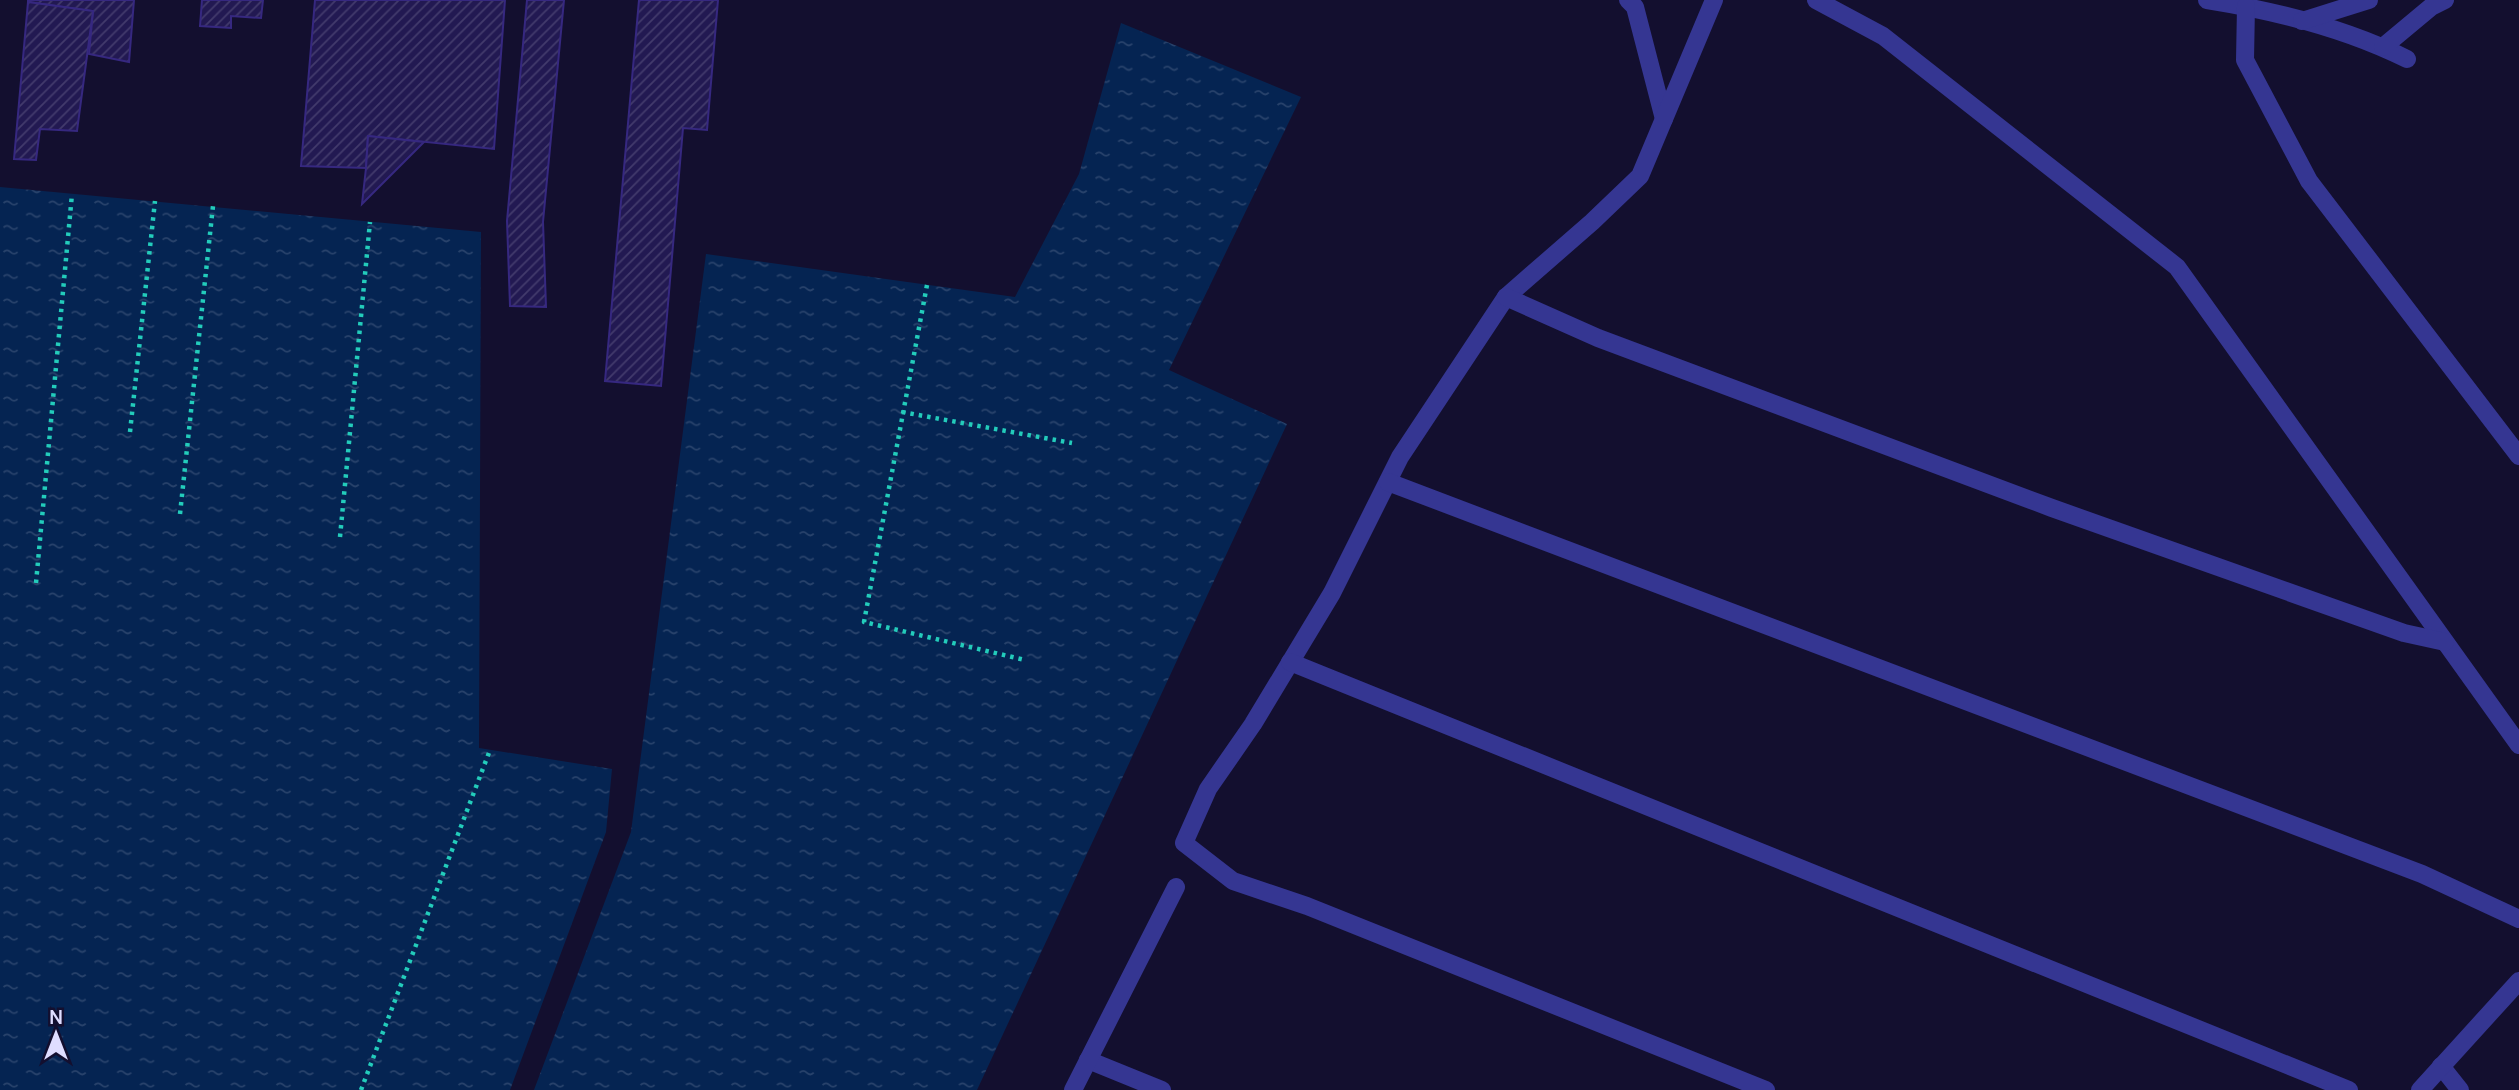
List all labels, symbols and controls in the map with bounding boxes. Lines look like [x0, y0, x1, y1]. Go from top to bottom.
north arrow [21, 999, 91, 1069]
text: N [49, 1004, 63, 1030]

